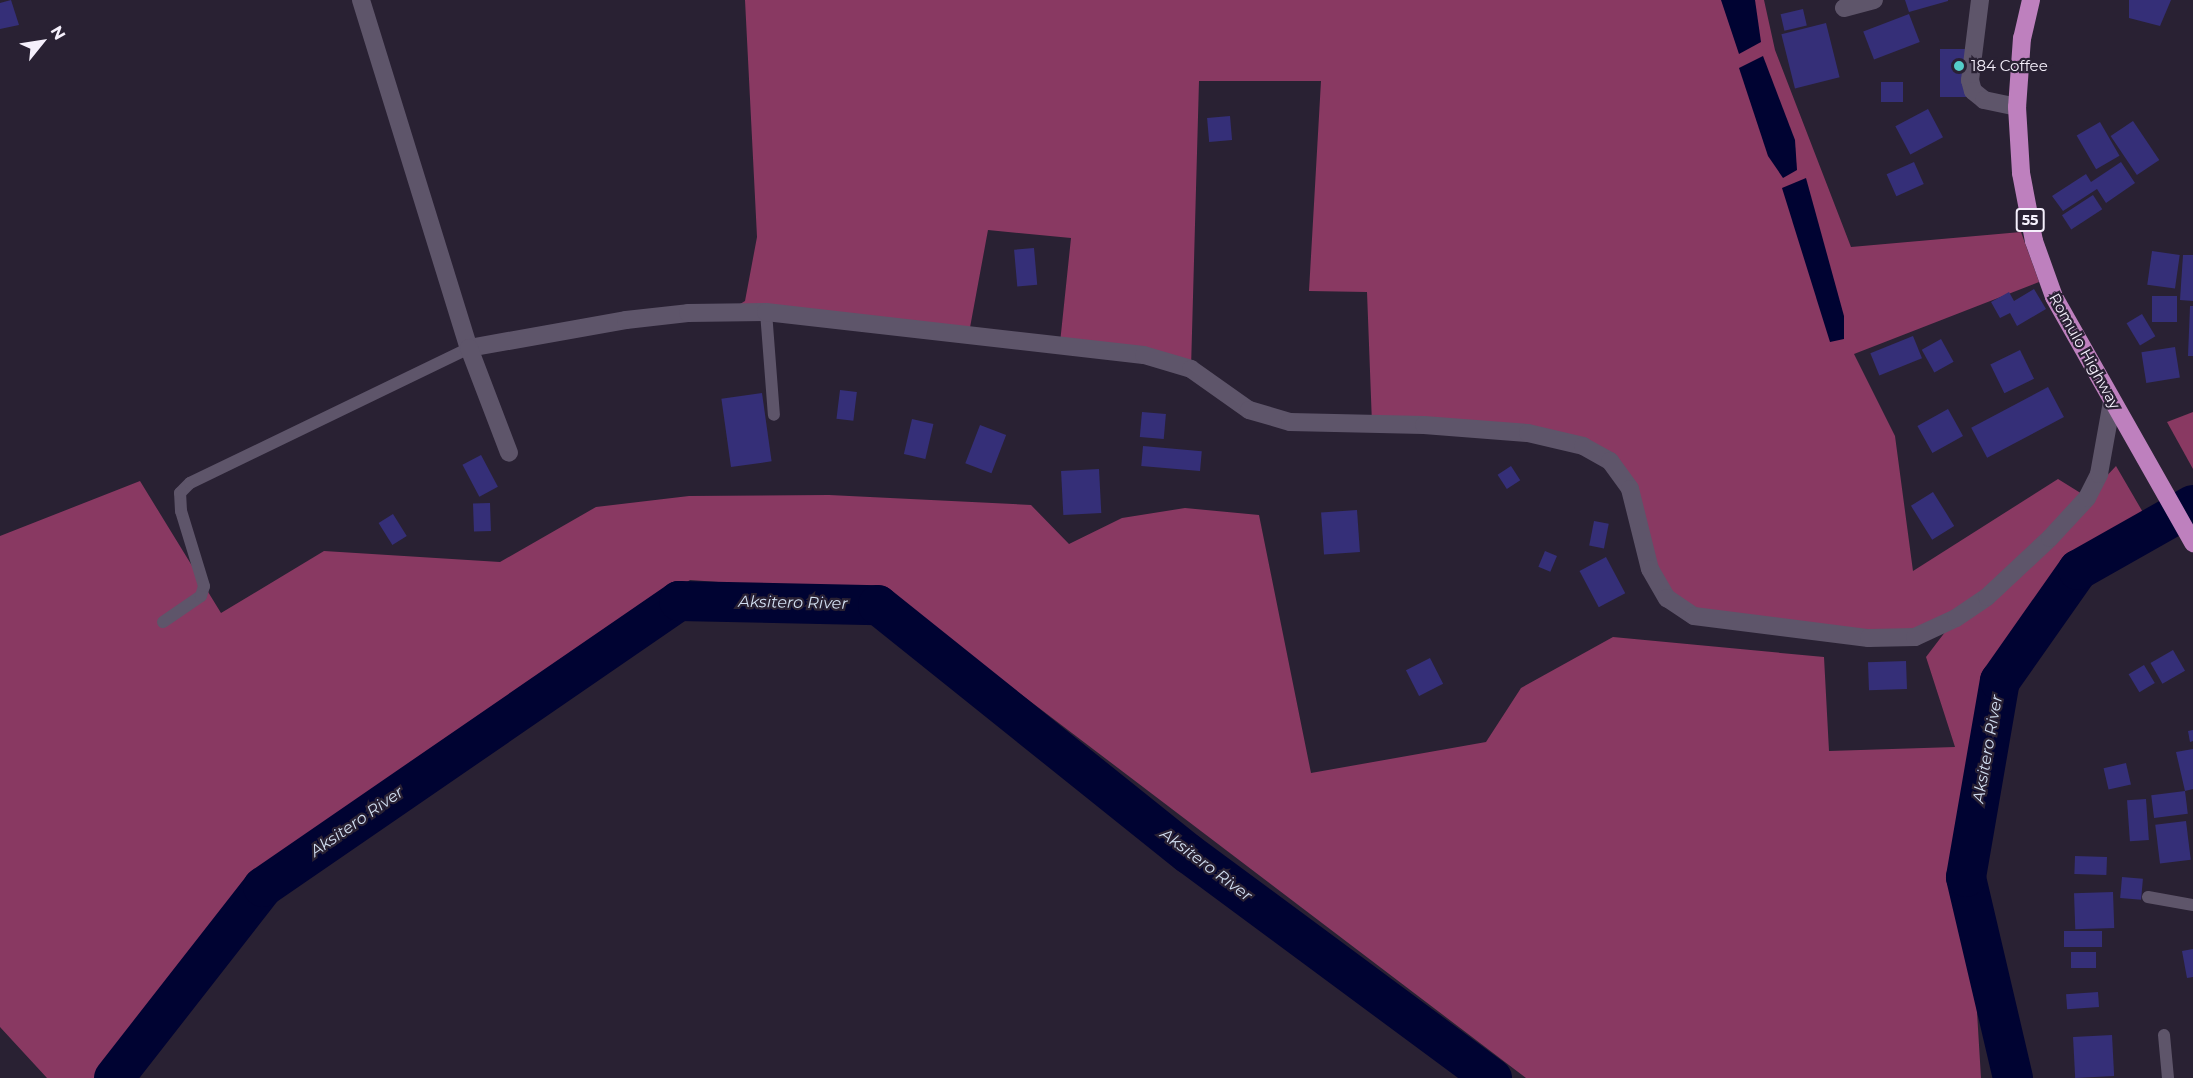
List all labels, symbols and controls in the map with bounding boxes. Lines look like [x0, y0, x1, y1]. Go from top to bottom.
north arrow [12, 12, 72, 72]
text: N [47, 22, 69, 43]
place label: 184 Coffee [1971, 57, 2048, 75]
marker: 184 Coffee [1952, 59, 1966, 73]
road number: 55 [2015, 209, 2045, 231]
street label: Romulo Highway [2046, 290, 2124, 412]
water label: Aksitero River [738, 592, 848, 614]
water label: Aksitero River [1969, 693, 2007, 805]
water label: Aksitero River [307, 783, 407, 861]
water label: Aksitero River [1156, 824, 1256, 906]

